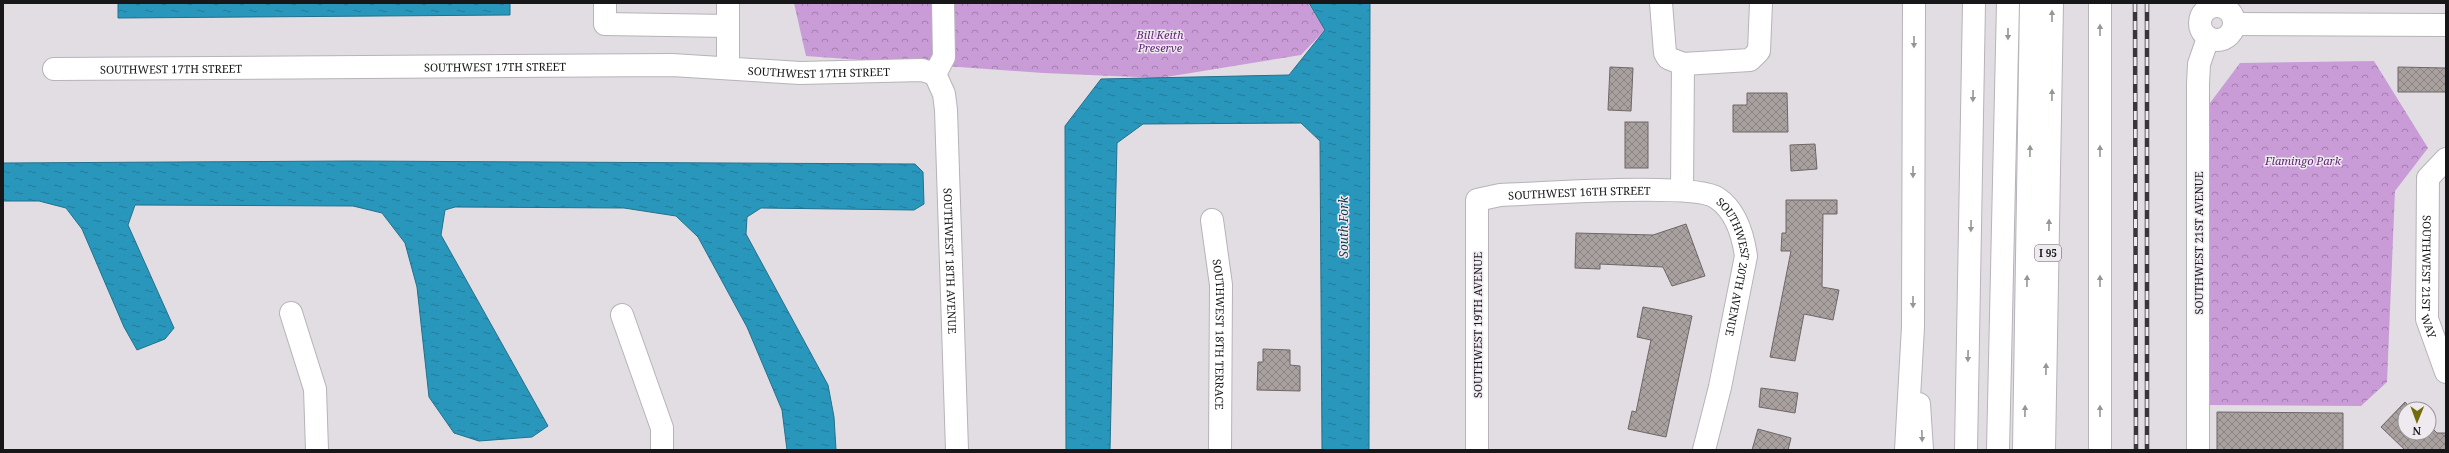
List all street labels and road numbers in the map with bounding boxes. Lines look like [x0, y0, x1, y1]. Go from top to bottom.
street label: SOUTHWEST 17TH STREET [424, 58, 566, 74]
street label: SOUTHWEST 17TH STREET [100, 60, 242, 76]
street label: SOUTHWEST 17TH STREET [747, 62, 890, 81]
street label: SOUTHWEST 21ST AVENUE [2191, 171, 2206, 315]
street label: SOUTHWEST 16TH STREET [1508, 182, 1651, 202]
street label: SOUTHWEST 18TH AVENUE [941, 188, 961, 334]
street label: SOUTHWEST 20TH AVENUE [1714, 193, 1754, 338]
street label: SOUTHWEST 21ST WAY [2418, 215, 2441, 340]
road number: I 95 [2035, 245, 2061, 261]
street label: SOUTHWEST 19TH AVENUE [1470, 252, 1485, 398]
street label: SOUTHWEST 18TH TERRACE [1210, 258, 1229, 410]

